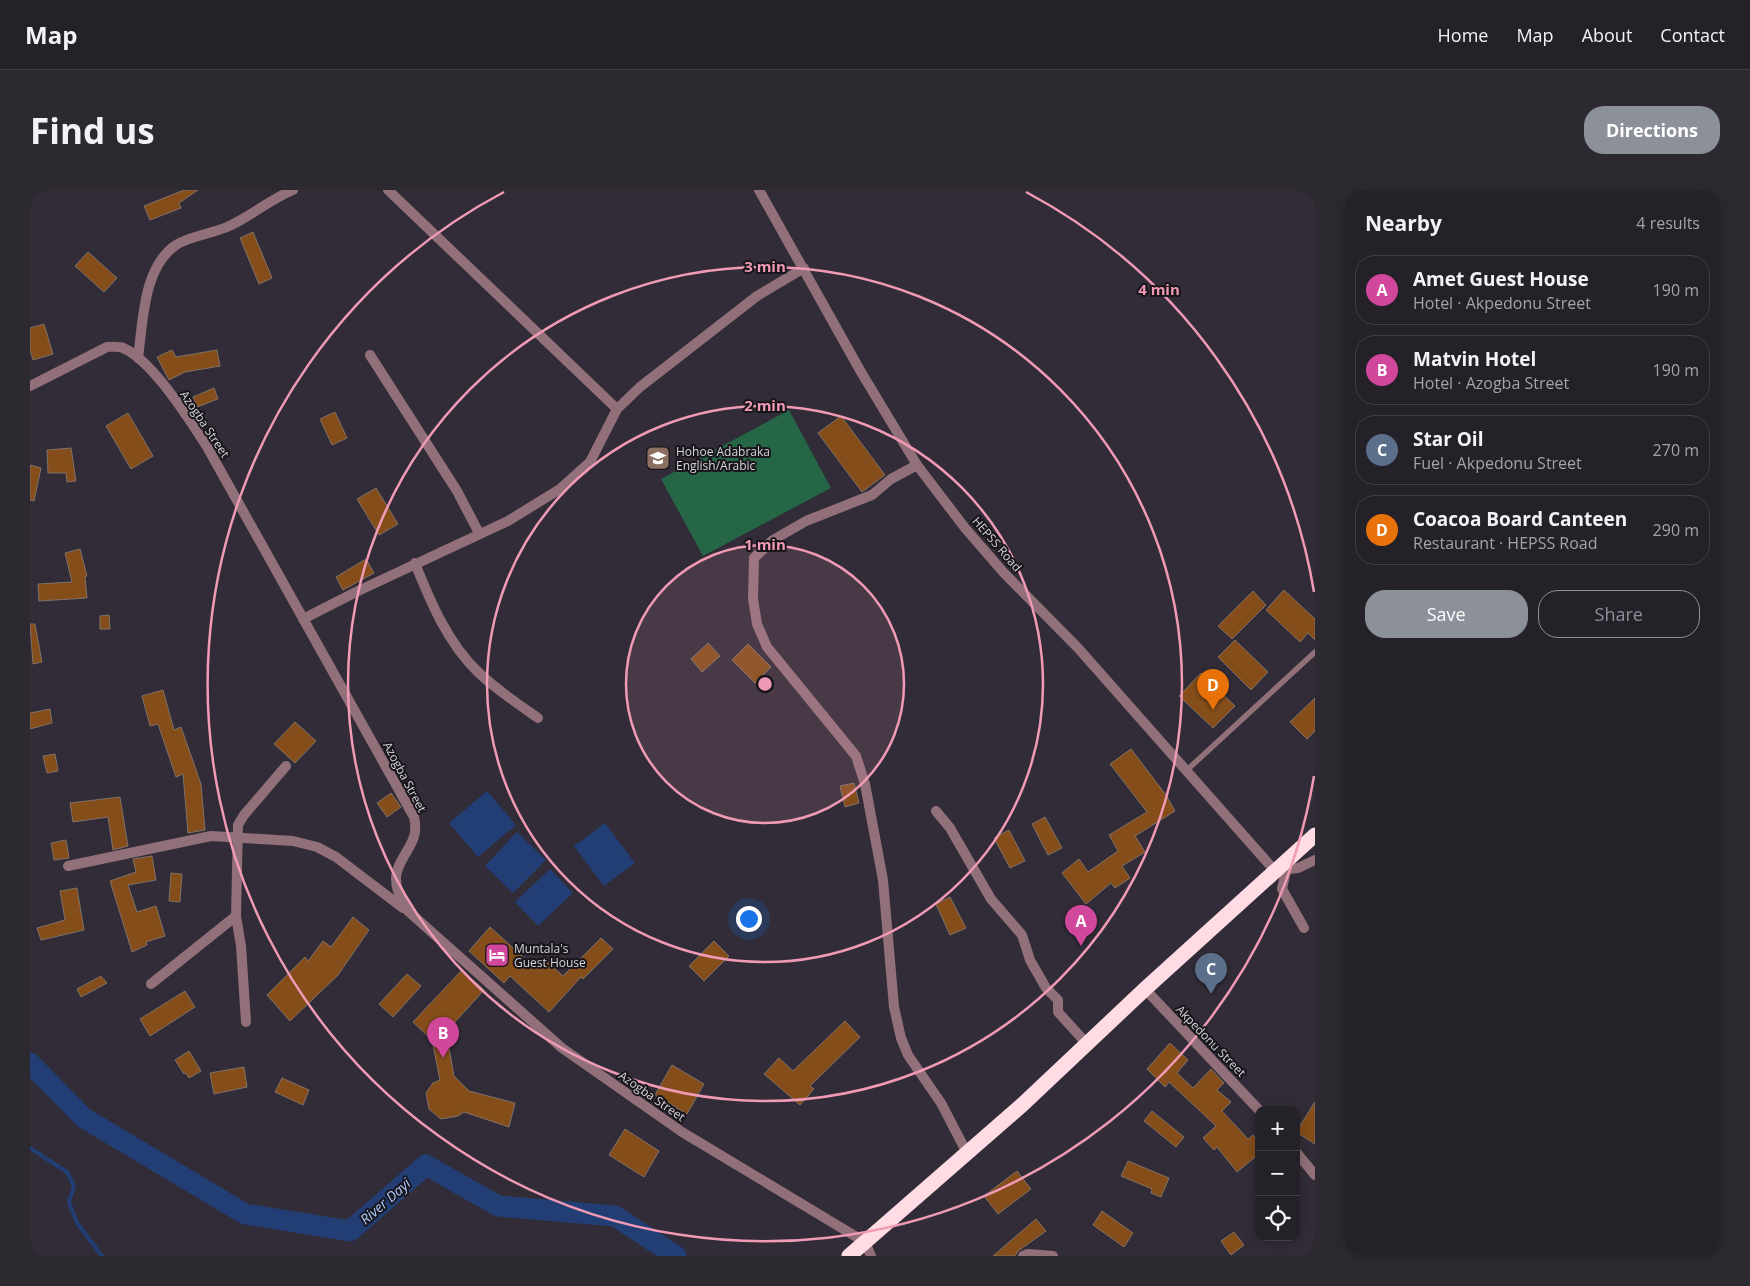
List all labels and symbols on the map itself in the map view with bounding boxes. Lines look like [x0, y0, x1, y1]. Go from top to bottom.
text: 3 min [744, 256, 786, 276]
text: 4 min [1138, 279, 1180, 299]
street label: Azogba Street [176, 387, 234, 461]
text: 2 min [744, 395, 786, 415]
place label: Hohoe Adabraka English/Arabic [676, 443, 770, 474]
school or university icon: Hohoe Adabraka English/Arabic [645, 445, 671, 471]
street label: HEPSS Road [968, 513, 1026, 575]
text: 1 min [744, 534, 786, 554]
pin: D [1197, 669, 1229, 710]
centre of rings [756, 675, 774, 693]
street label: Azogba Street [379, 739, 431, 815]
pin: A [1065, 905, 1097, 946]
your location [736, 906, 762, 932]
place label: Muntala's Guest House [514, 940, 586, 971]
hotel icon: Muntala's Guest House [484, 942, 510, 968]
pin: C [1195, 953, 1227, 994]
street label: Akpedonu Street [1172, 1001, 1250, 1081]
pin: B [427, 1017, 459, 1058]
street label: Azogba Street [615, 1067, 689, 1125]
water label: River Dayi [356, 1173, 415, 1228]

